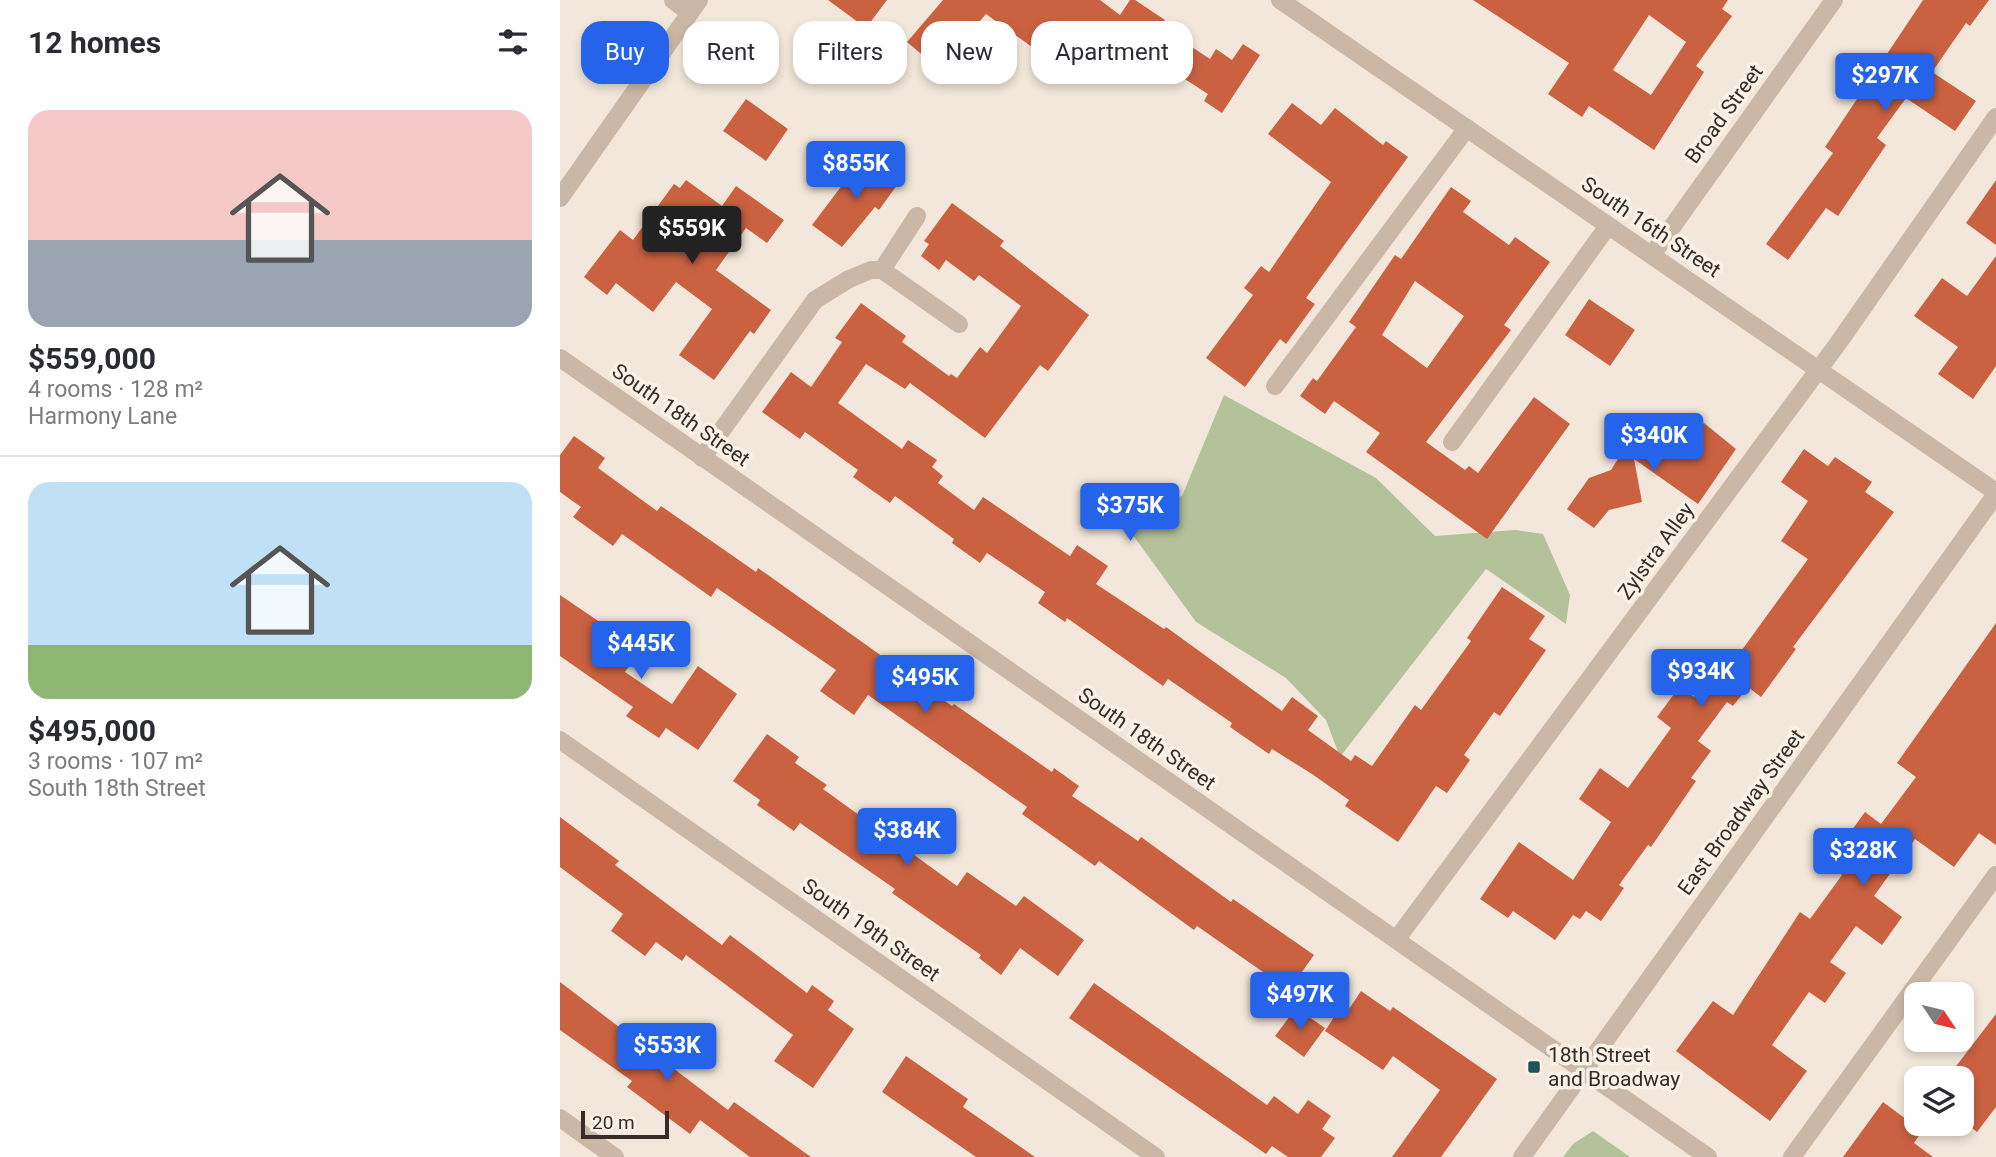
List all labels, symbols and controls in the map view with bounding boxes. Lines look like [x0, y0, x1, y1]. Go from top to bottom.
chip: Buy [581, 21, 669, 84]
chip: Rent [683, 21, 779, 84]
chip: Filters [793, 21, 907, 84]
chip: New [921, 21, 1017, 84]
chip: Apartment [1031, 21, 1193, 84]
icon: filters [494, 23, 532, 61]
text: 12 homes [28, 25, 161, 60]
pin: $297K [1836, 54, 1934, 113]
street label: Broad Street [1680, 60, 1768, 168]
text: $297K [1851, 62, 1919, 89]
pin: $855K [807, 142, 905, 201]
text: $855K [822, 150, 890, 177]
icon: home [217, 155, 343, 281]
street label: South 16th Street [1577, 172, 1725, 282]
pin: $559K [643, 206, 741, 266]
text: $559K [658, 215, 726, 242]
text: $559,000 [28, 341, 156, 376]
street label: South 18th Street [608, 359, 754, 471]
text: 4 rooms · 128 m² [28, 376, 203, 403]
text: Harmony Lane [28, 403, 177, 430]
pin: $340K [1605, 414, 1703, 473]
text: $340K [1620, 422, 1688, 449]
pin: $375K [1081, 484, 1179, 543]
text: $375K [1096, 492, 1164, 519]
street label: Zylstra Alley [1613, 498, 1699, 604]
icon: home [217, 527, 343, 653]
pin: $445K [592, 622, 690, 681]
text: $445K [607, 630, 675, 657]
pin: $934K [1652, 650, 1750, 709]
pin: $495K [876, 656, 974, 715]
text: $934K [1667, 658, 1735, 685]
text: $495K [891, 664, 959, 691]
street label: South 18th Street [1074, 683, 1220, 795]
text: $495,000 [28, 713, 156, 748]
street label: East Broadway Street [1673, 724, 1809, 900]
text: 3 rooms · 107 m² [28, 748, 203, 775]
text: South 18th Street [28, 775, 206, 802]
pin: $384K [858, 808, 956, 868]
text: $384K [873, 817, 941, 844]
pin: $328K [1814, 828, 1912, 888]
text: $328K [1829, 837, 1897, 864]
street label: South 19th Street [798, 874, 944, 986]
pin: $497K [1251, 972, 1349, 1032]
text: $497K [1266, 981, 1334, 1008]
north arrow [1904, 982, 1974, 1052]
map controls [1904, 982, 1974, 1136]
pin: $553K [618, 1024, 716, 1083]
text: $553K [633, 1032, 701, 1059]
place label: 18th Street and Broadway [1548, 1043, 1680, 1091]
marker: 18th Street and Broadway [1526, 1059, 1542, 1075]
button: layers [1904, 1066, 1974, 1136]
scale bar [581, 1108, 668, 1140]
text: 20 m [592, 1111, 635, 1134]

